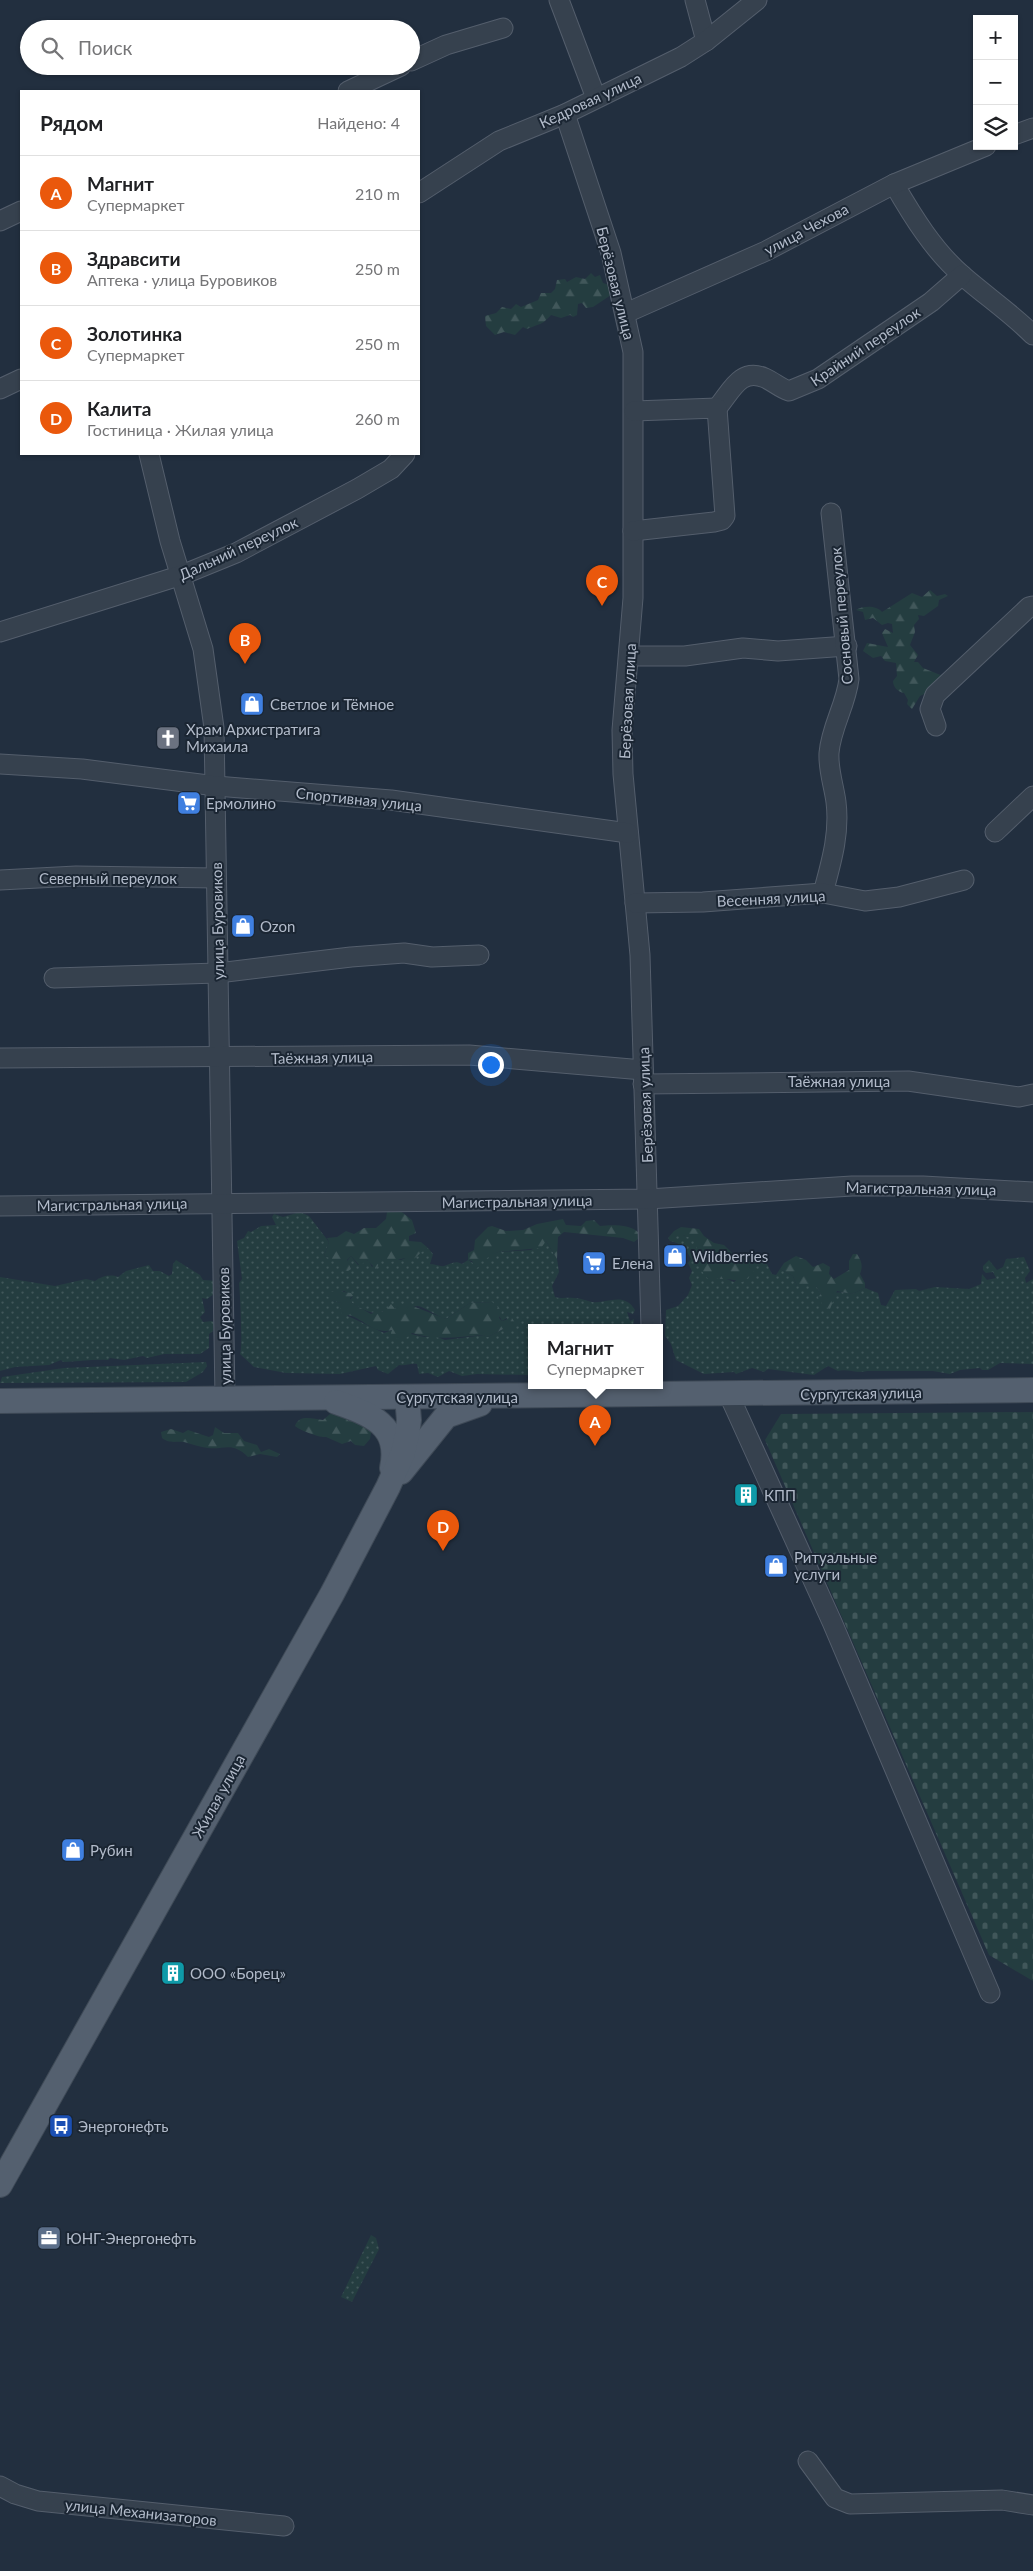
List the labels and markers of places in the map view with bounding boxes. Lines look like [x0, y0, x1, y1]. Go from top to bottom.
pin: C [586, 565, 618, 606]
pin: B [229, 623, 261, 664]
shop icon: Светлое и Тёмное [239, 691, 265, 717]
place label: Светлое и Тёмное [270, 695, 394, 713]
place label: Храм Архистратига Михаила [186, 720, 320, 755]
church icon: Храм Архистратига Михаила [155, 725, 181, 751]
supermarket icon: Ермолино [176, 790, 202, 816]
place label: Ермолино [206, 794, 276, 812]
shop icon: Ozon [230, 913, 256, 939]
place label: Ozon [260, 917, 295, 935]
shop icon: Wildberries [662, 1243, 688, 1269]
place label: Wildberries [692, 1247, 768, 1265]
supermarket icon: Елена [581, 1250, 607, 1276]
place label: Елена [612, 1254, 653, 1272]
pin: A [579, 1405, 611, 1446]
building icon: КПП [733, 1482, 759, 1508]
place label: КПП [764, 1486, 796, 1504]
pin: D [427, 1510, 459, 1551]
place label: Ритуальные услуги [794, 1548, 877, 1583]
shop icon: Ритуальные услуги [763, 1553, 789, 1579]
shop icon: Рубин [60, 1837, 86, 1863]
place label: Рубин [90, 1841, 133, 1859]
building icon: ООО «Борец» [160, 1960, 186, 1986]
place label: ООО «Борец» [190, 1964, 286, 1982]
bus stop icon: Энергонефть [48, 2113, 74, 2139]
place label: Энергонефть [78, 2117, 169, 2135]
office icon: ЮНГ-Энергонефть [36, 2225, 62, 2251]
place label: ЮНГ-Энергонефть [66, 2229, 196, 2247]

